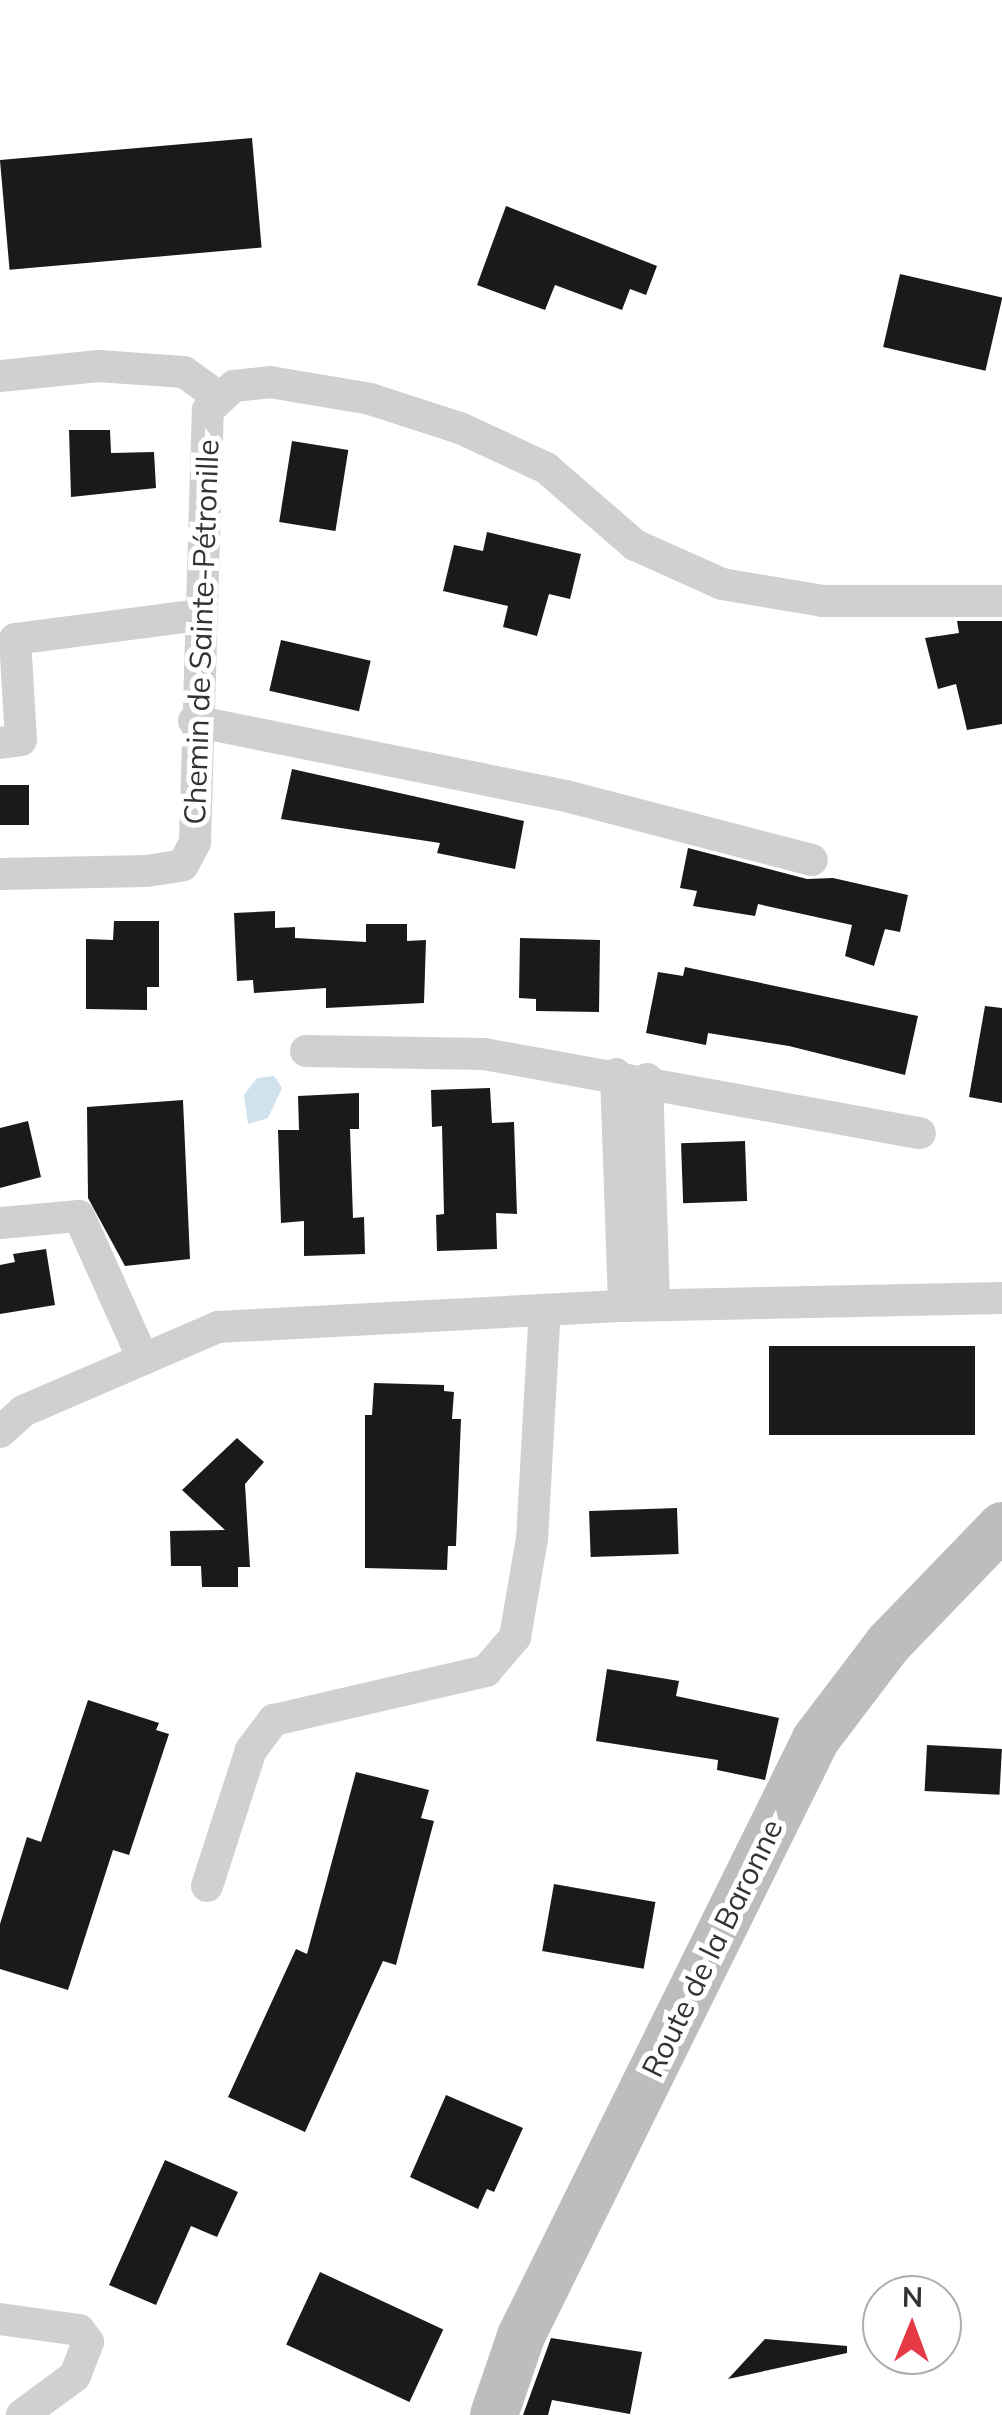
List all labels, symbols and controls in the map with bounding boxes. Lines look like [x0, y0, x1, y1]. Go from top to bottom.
street label: Chemin de Sainte-Pétronille [176, 439, 226, 825]
street label: Route de la Baronne [634, 1813, 790, 2083]
north arrow [862, 2275, 962, 2375]
text: N [902, 2279, 923, 2314]

